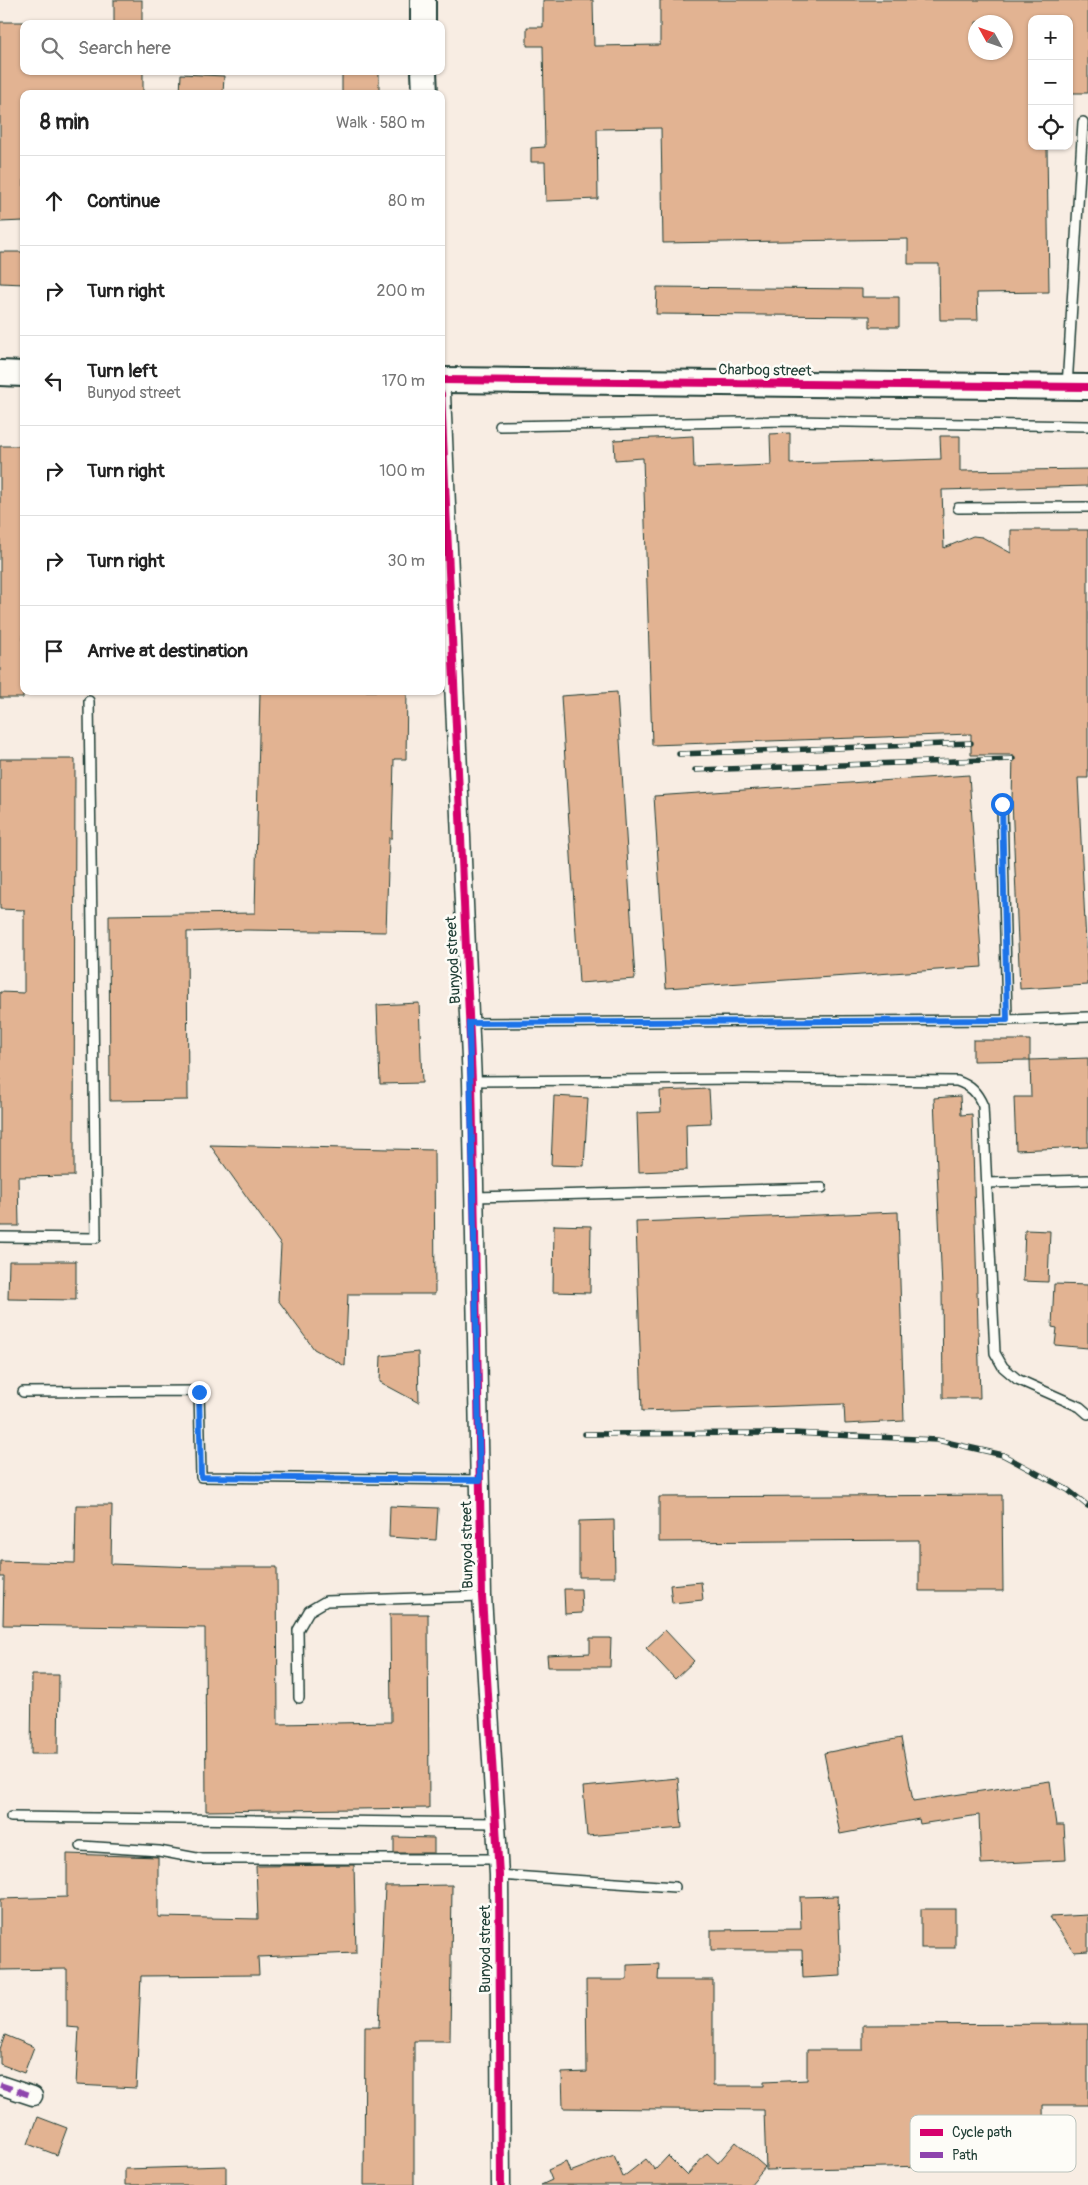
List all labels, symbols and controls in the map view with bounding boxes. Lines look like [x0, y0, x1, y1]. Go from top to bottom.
north arrow [968, 15, 1013, 60]
map controls [1028, 15, 1073, 150]
button: + [1028, 15, 1073, 60]
search box [20, 20, 445, 75]
icon: search [38, 34, 66, 62]
text: Search here [78, 36, 171, 60]
button: − [1028, 60, 1073, 105]
button: locate [1028, 105, 1073, 150]
text: 8 min [40, 109, 89, 136]
text: Walk · 580 m [336, 113, 425, 133]
icon: ahead [40, 187, 68, 215]
text: Continue [87, 189, 160, 213]
text: 80 m [388, 191, 425, 211]
icon: right [40, 277, 68, 305]
text: Turn right [87, 279, 165, 303]
text: 200 m [377, 281, 425, 301]
text: Turn left [87, 359, 157, 383]
street label: Charbog street [718, 360, 813, 381]
icon: left [40, 367, 68, 395]
text: 170 m [382, 371, 425, 391]
text: Bunyod street [87, 383, 181, 403]
icon: right [40, 457, 68, 485]
text: Turn right [87, 459, 165, 483]
text: 100 m [379, 461, 425, 481]
icon: right [40, 547, 68, 575]
text: Turn right [87, 549, 165, 573]
text: 30 m [387, 551, 425, 571]
icon: arrive [40, 637, 68, 665]
text: Arrive at destination [87, 639, 248, 663]
route start [991, 793, 1014, 816]
street label: Bunyod street [442, 915, 465, 1004]
route end [188, 1381, 211, 1404]
street label: Bunyod street [457, 1500, 478, 1589]
street label: Bunyod street [476, 1904, 495, 1993]
legend [910, 2115, 1076, 2172]
text: Cycle path [952, 2124, 1012, 2141]
text: Path [952, 2147, 977, 2164]

